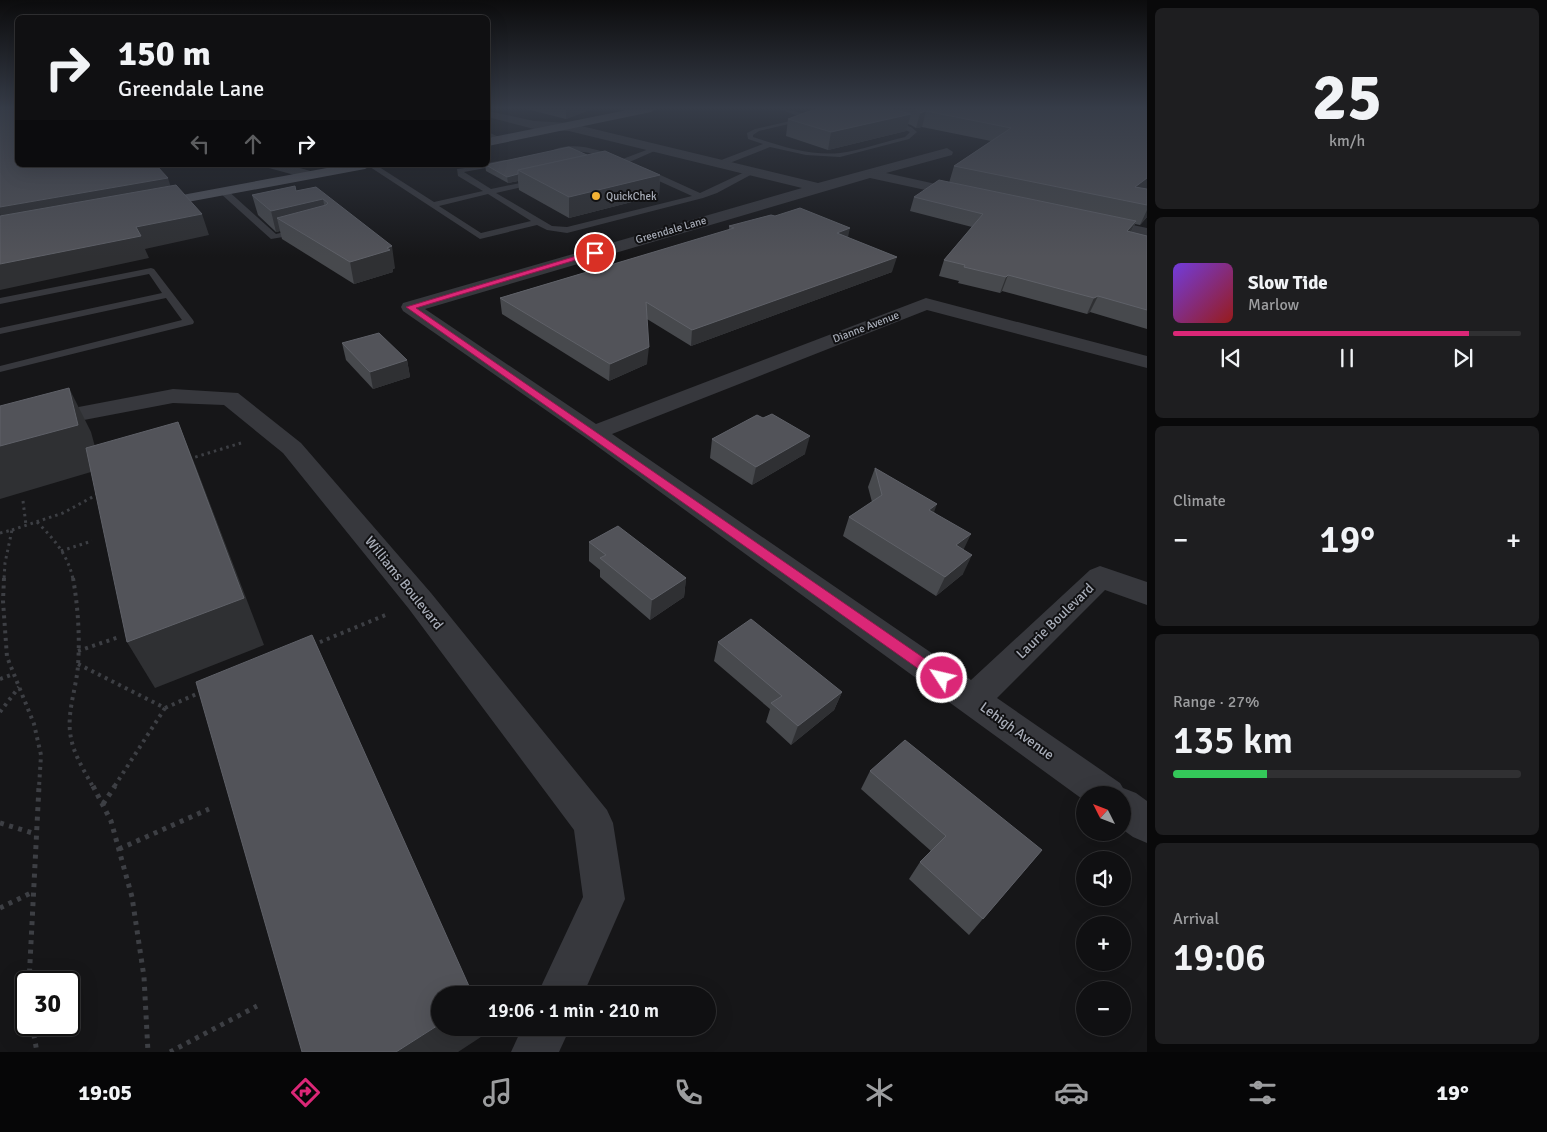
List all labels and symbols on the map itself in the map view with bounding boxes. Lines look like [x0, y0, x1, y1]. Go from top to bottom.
marker: QuickChek [590, 190, 602, 202]
place label: QuickChek [606, 190, 657, 203]
street label: Greendale Lane [634, 214, 708, 246]
pin [574, 232, 616, 274]
street label: Dianne Avenue [831, 308, 901, 346]
street label: Williams Boulevard [361, 533, 447, 633]
street label: Laurie Boulevard [1013, 580, 1097, 662]
position arrow [915, 651, 967, 703]
street label: Lehigh Avenue [977, 698, 1057, 764]
north arrow [1076, 786, 1131, 841]
speed limit sign: 30 [15, 971, 80, 1036]

